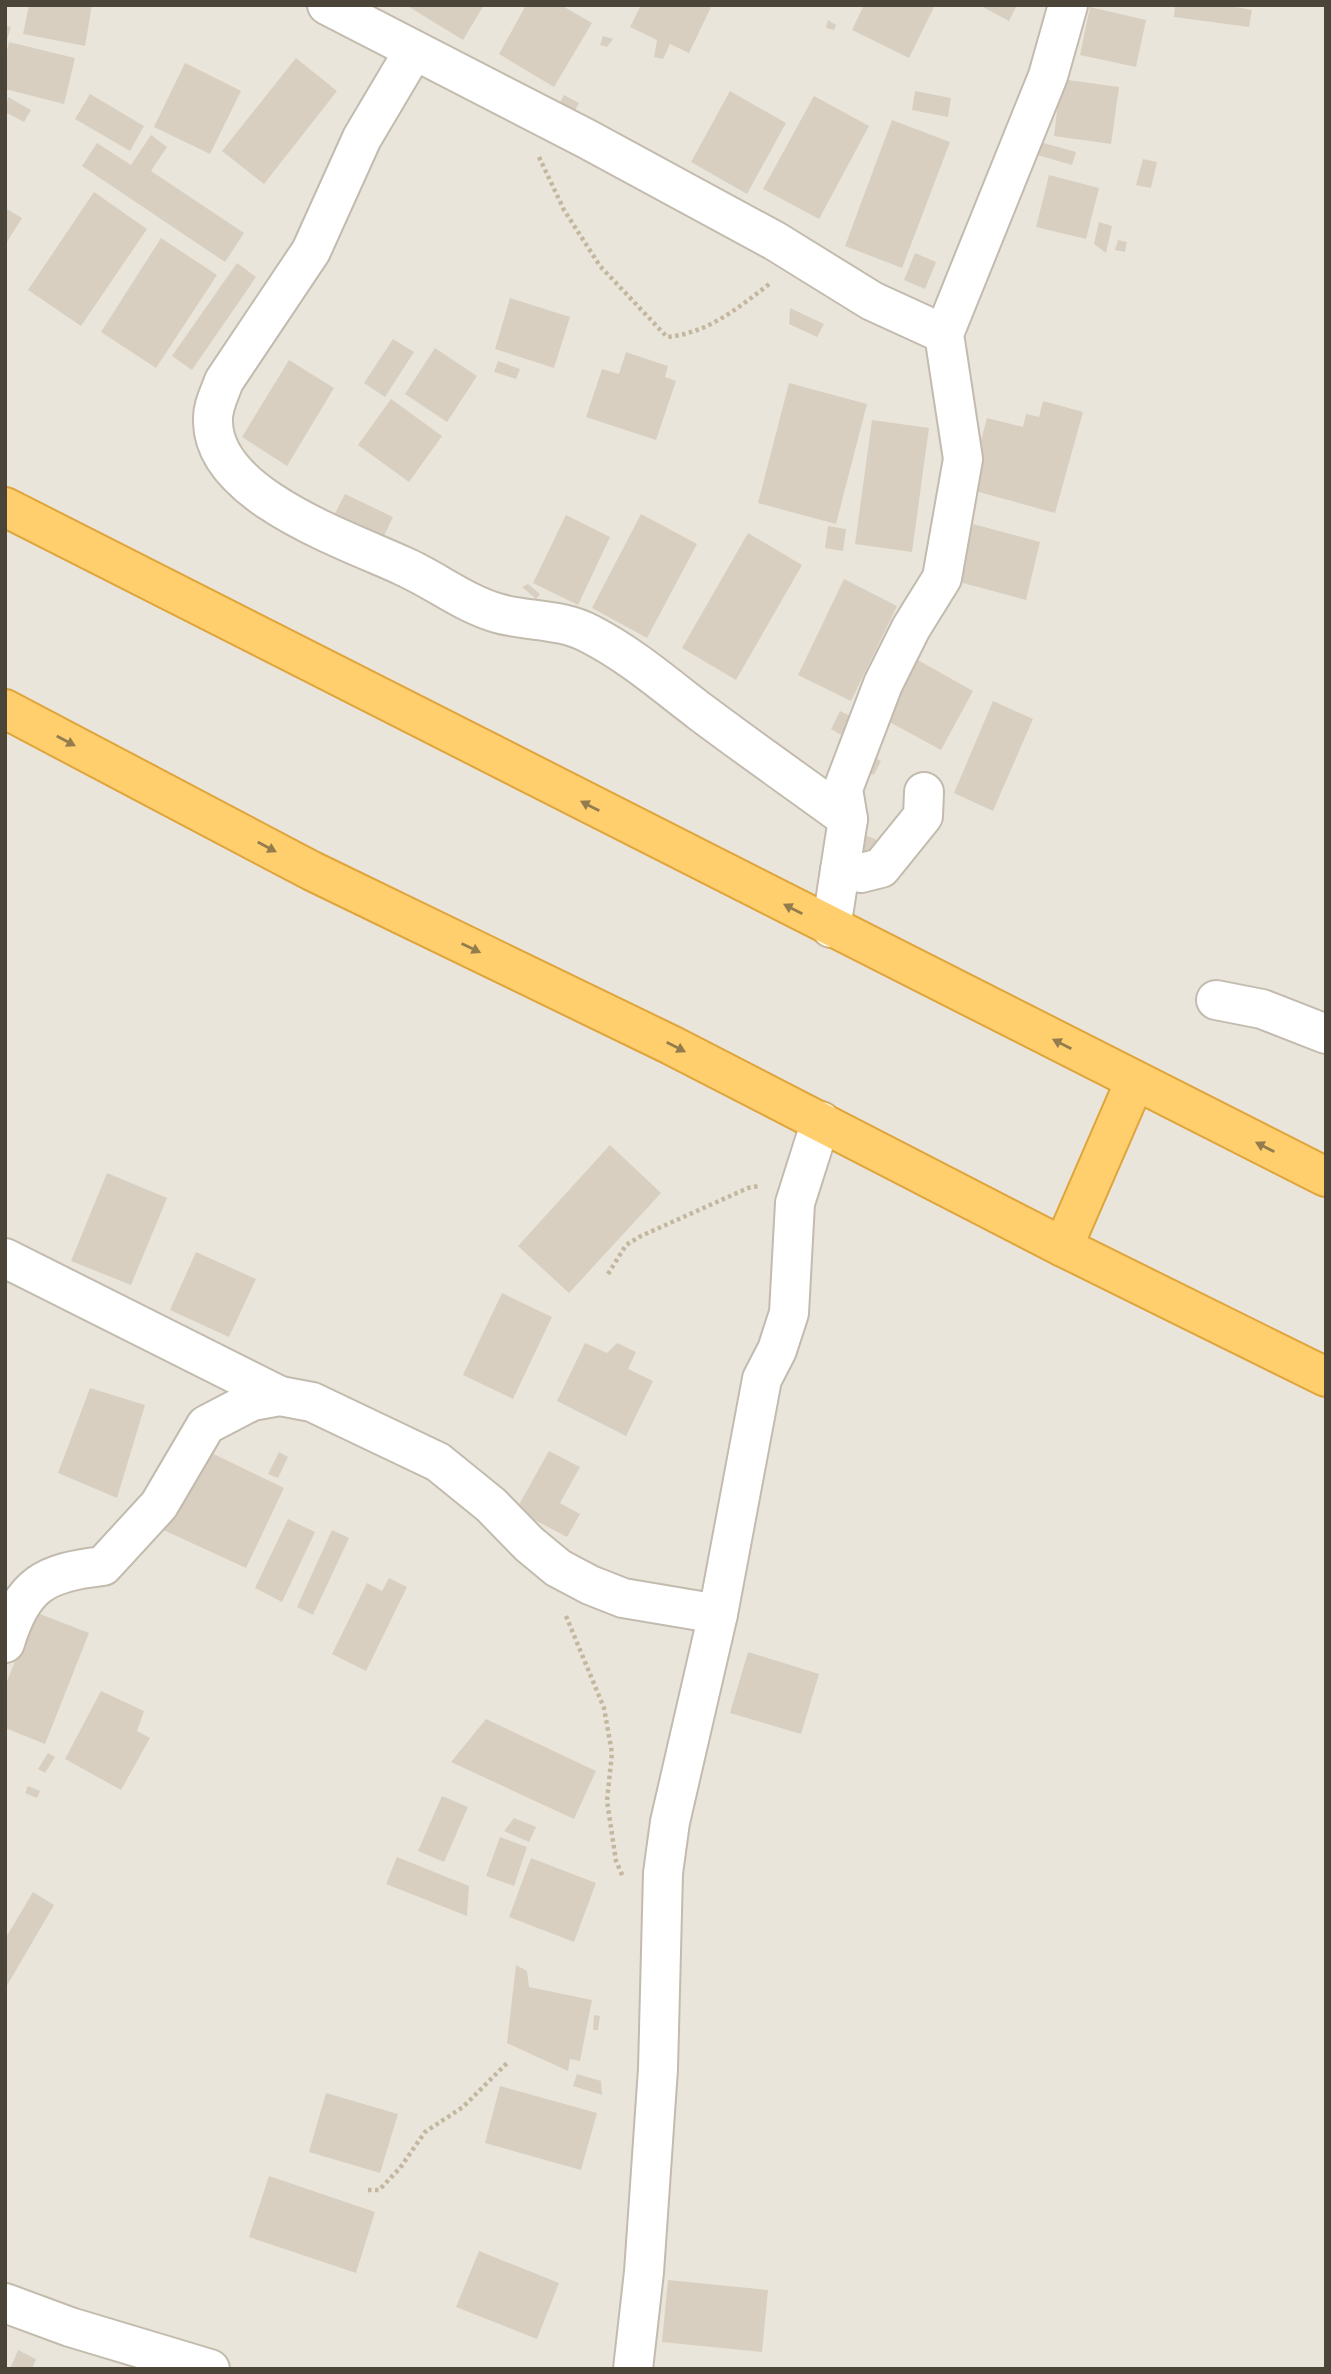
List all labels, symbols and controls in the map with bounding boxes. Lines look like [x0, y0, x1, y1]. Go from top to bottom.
one-way arrow [56, 735, 76, 747]
one-way arrow [580, 800, 600, 812]
one-way arrow [257, 842, 277, 853]
one-way arrow [783, 903, 803, 915]
one-way arrow [461, 942, 481, 954]
one-way arrow [1052, 1039, 1072, 1050]
one-way arrow [666, 1041, 686, 1053]
one-way arrow [1255, 1141, 1275, 1152]

